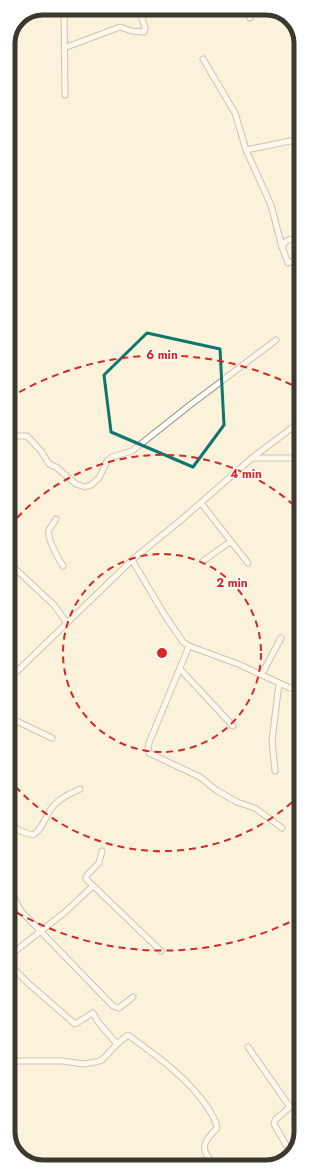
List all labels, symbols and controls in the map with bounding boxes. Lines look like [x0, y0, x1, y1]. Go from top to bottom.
text: 6 min [146, 346, 178, 364]
text: 4 min [230, 465, 262, 483]
text: 2 min [216, 574, 248, 592]
centre of rings [155, 646, 169, 660]

